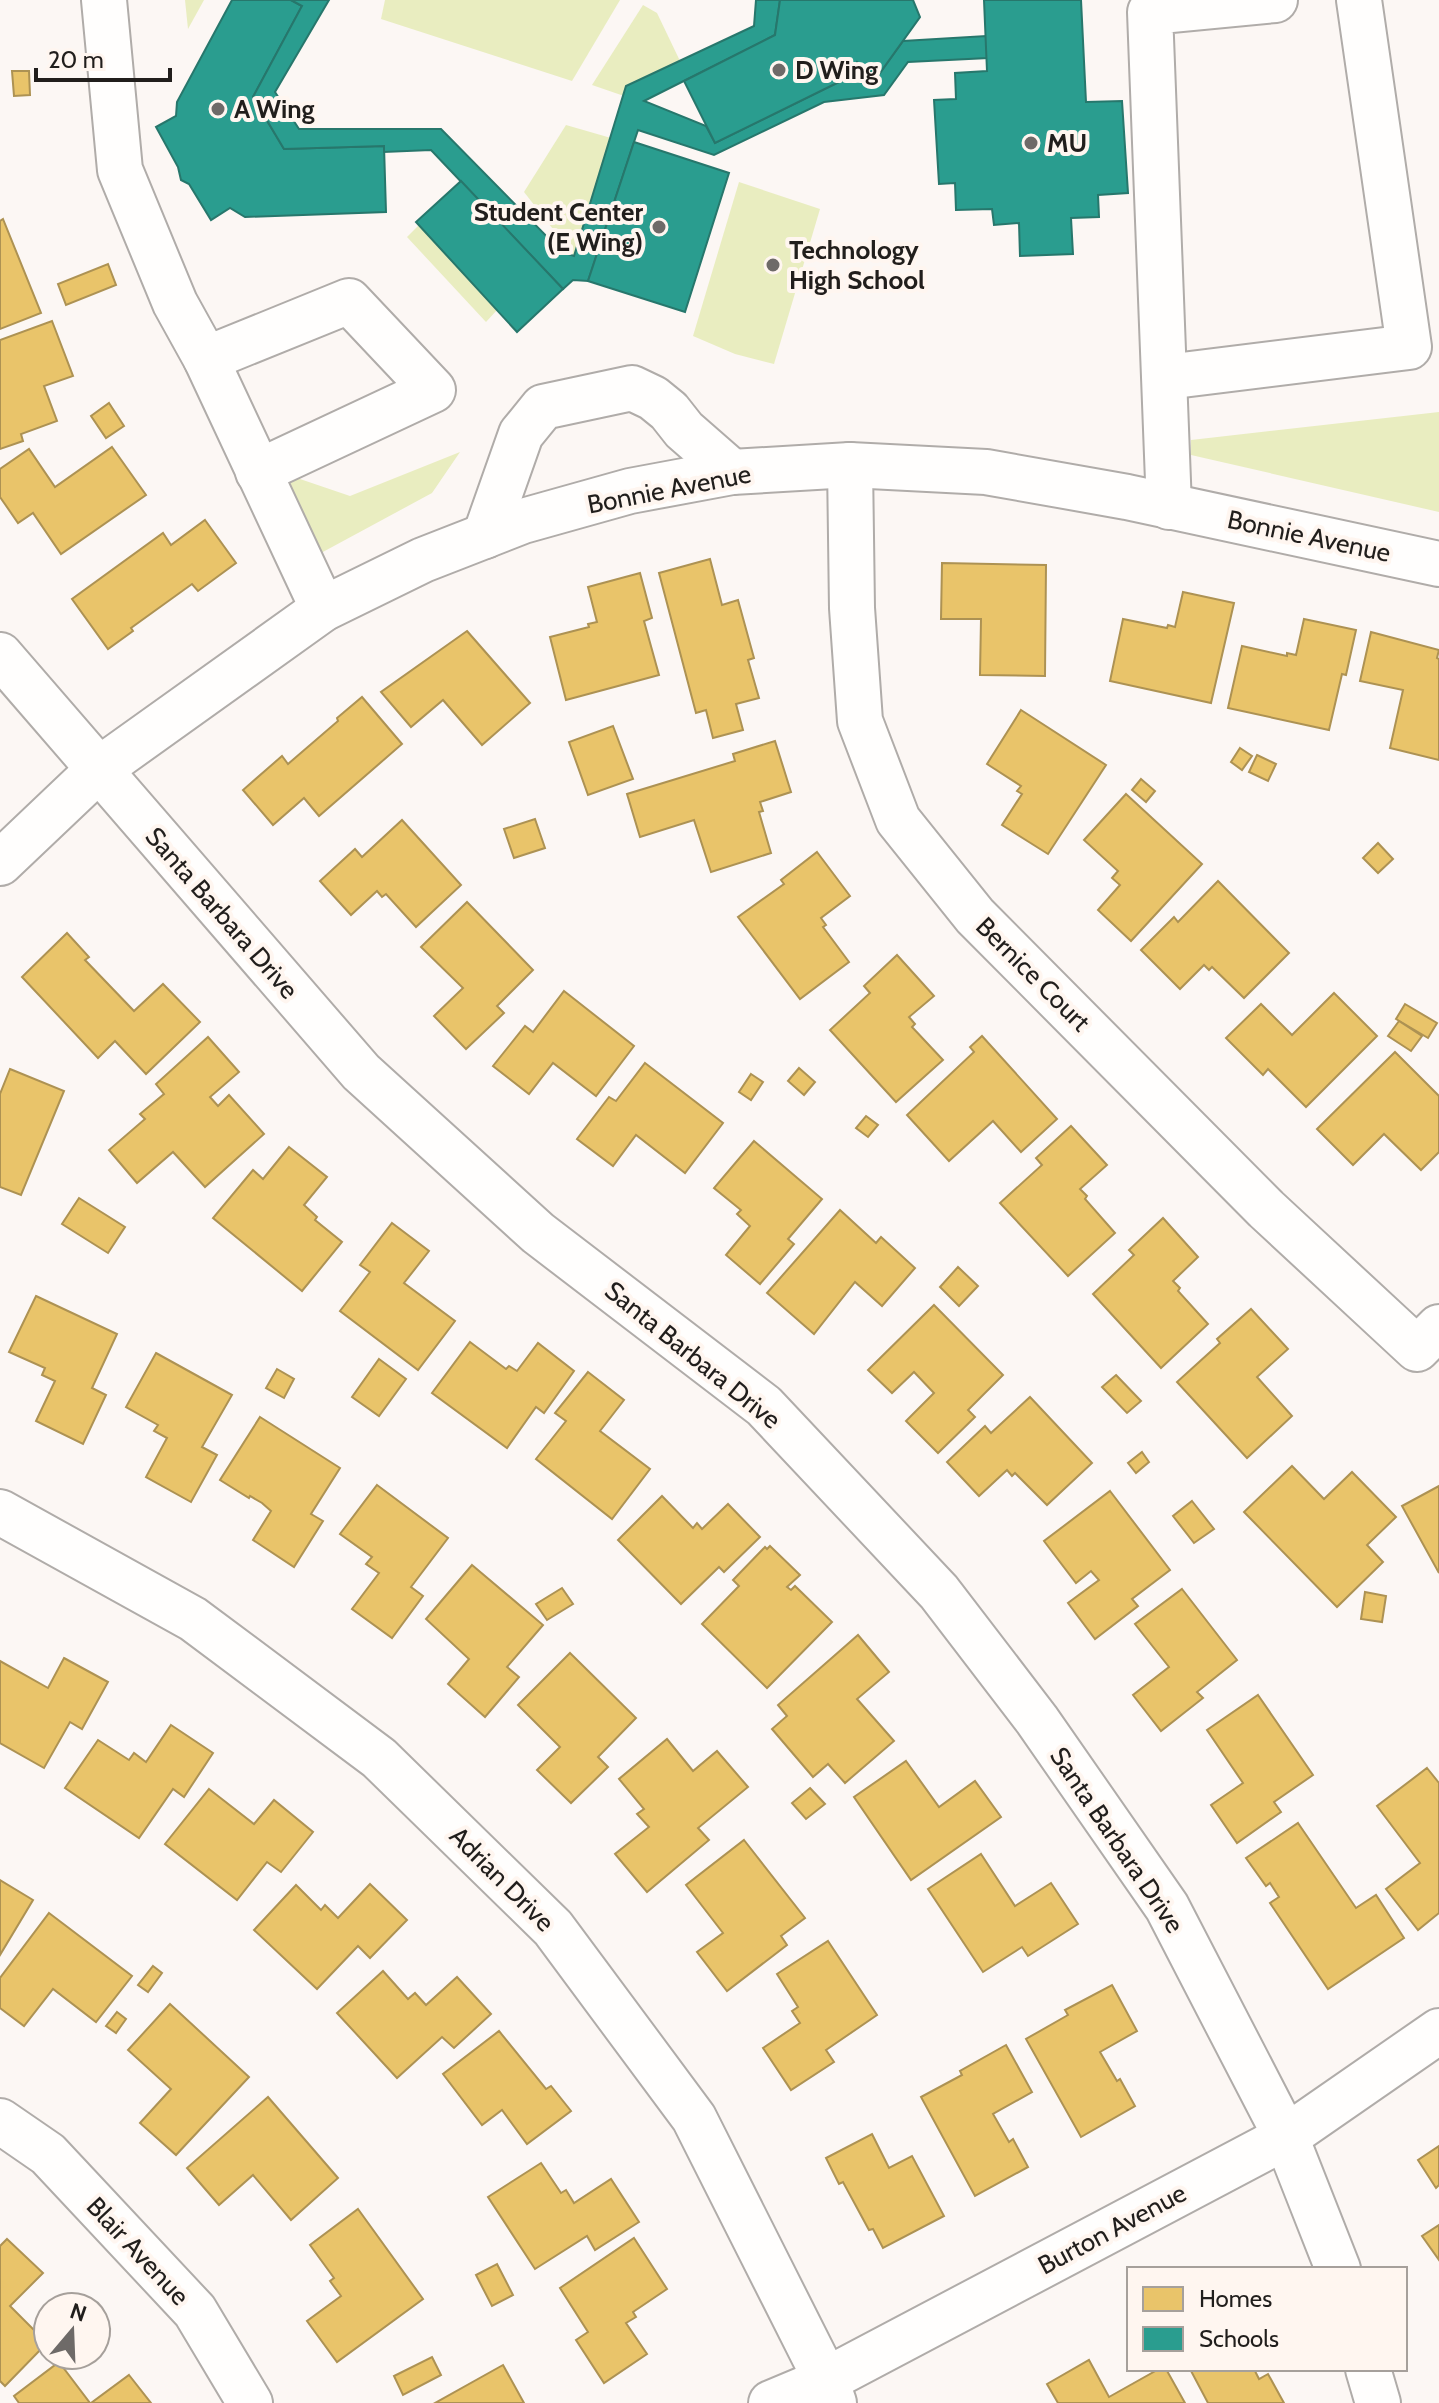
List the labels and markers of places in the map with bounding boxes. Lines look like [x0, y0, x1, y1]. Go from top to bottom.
place label: D Wing [795, 54, 878, 86]
marker: D Wing [770, 61, 788, 79]
place label: A Wing [234, 93, 315, 125]
marker: A Wing [209, 100, 227, 118]
place label: MU [1047, 127, 1087, 159]
marker: MU [1022, 134, 1040, 152]
place label: Student Center (E Wing) [474, 196, 643, 258]
marker: Student Center (E Wing) [650, 218, 668, 236]
place label: Technology High School [789, 234, 925, 296]
marker: Technology High School [764, 256, 782, 274]

